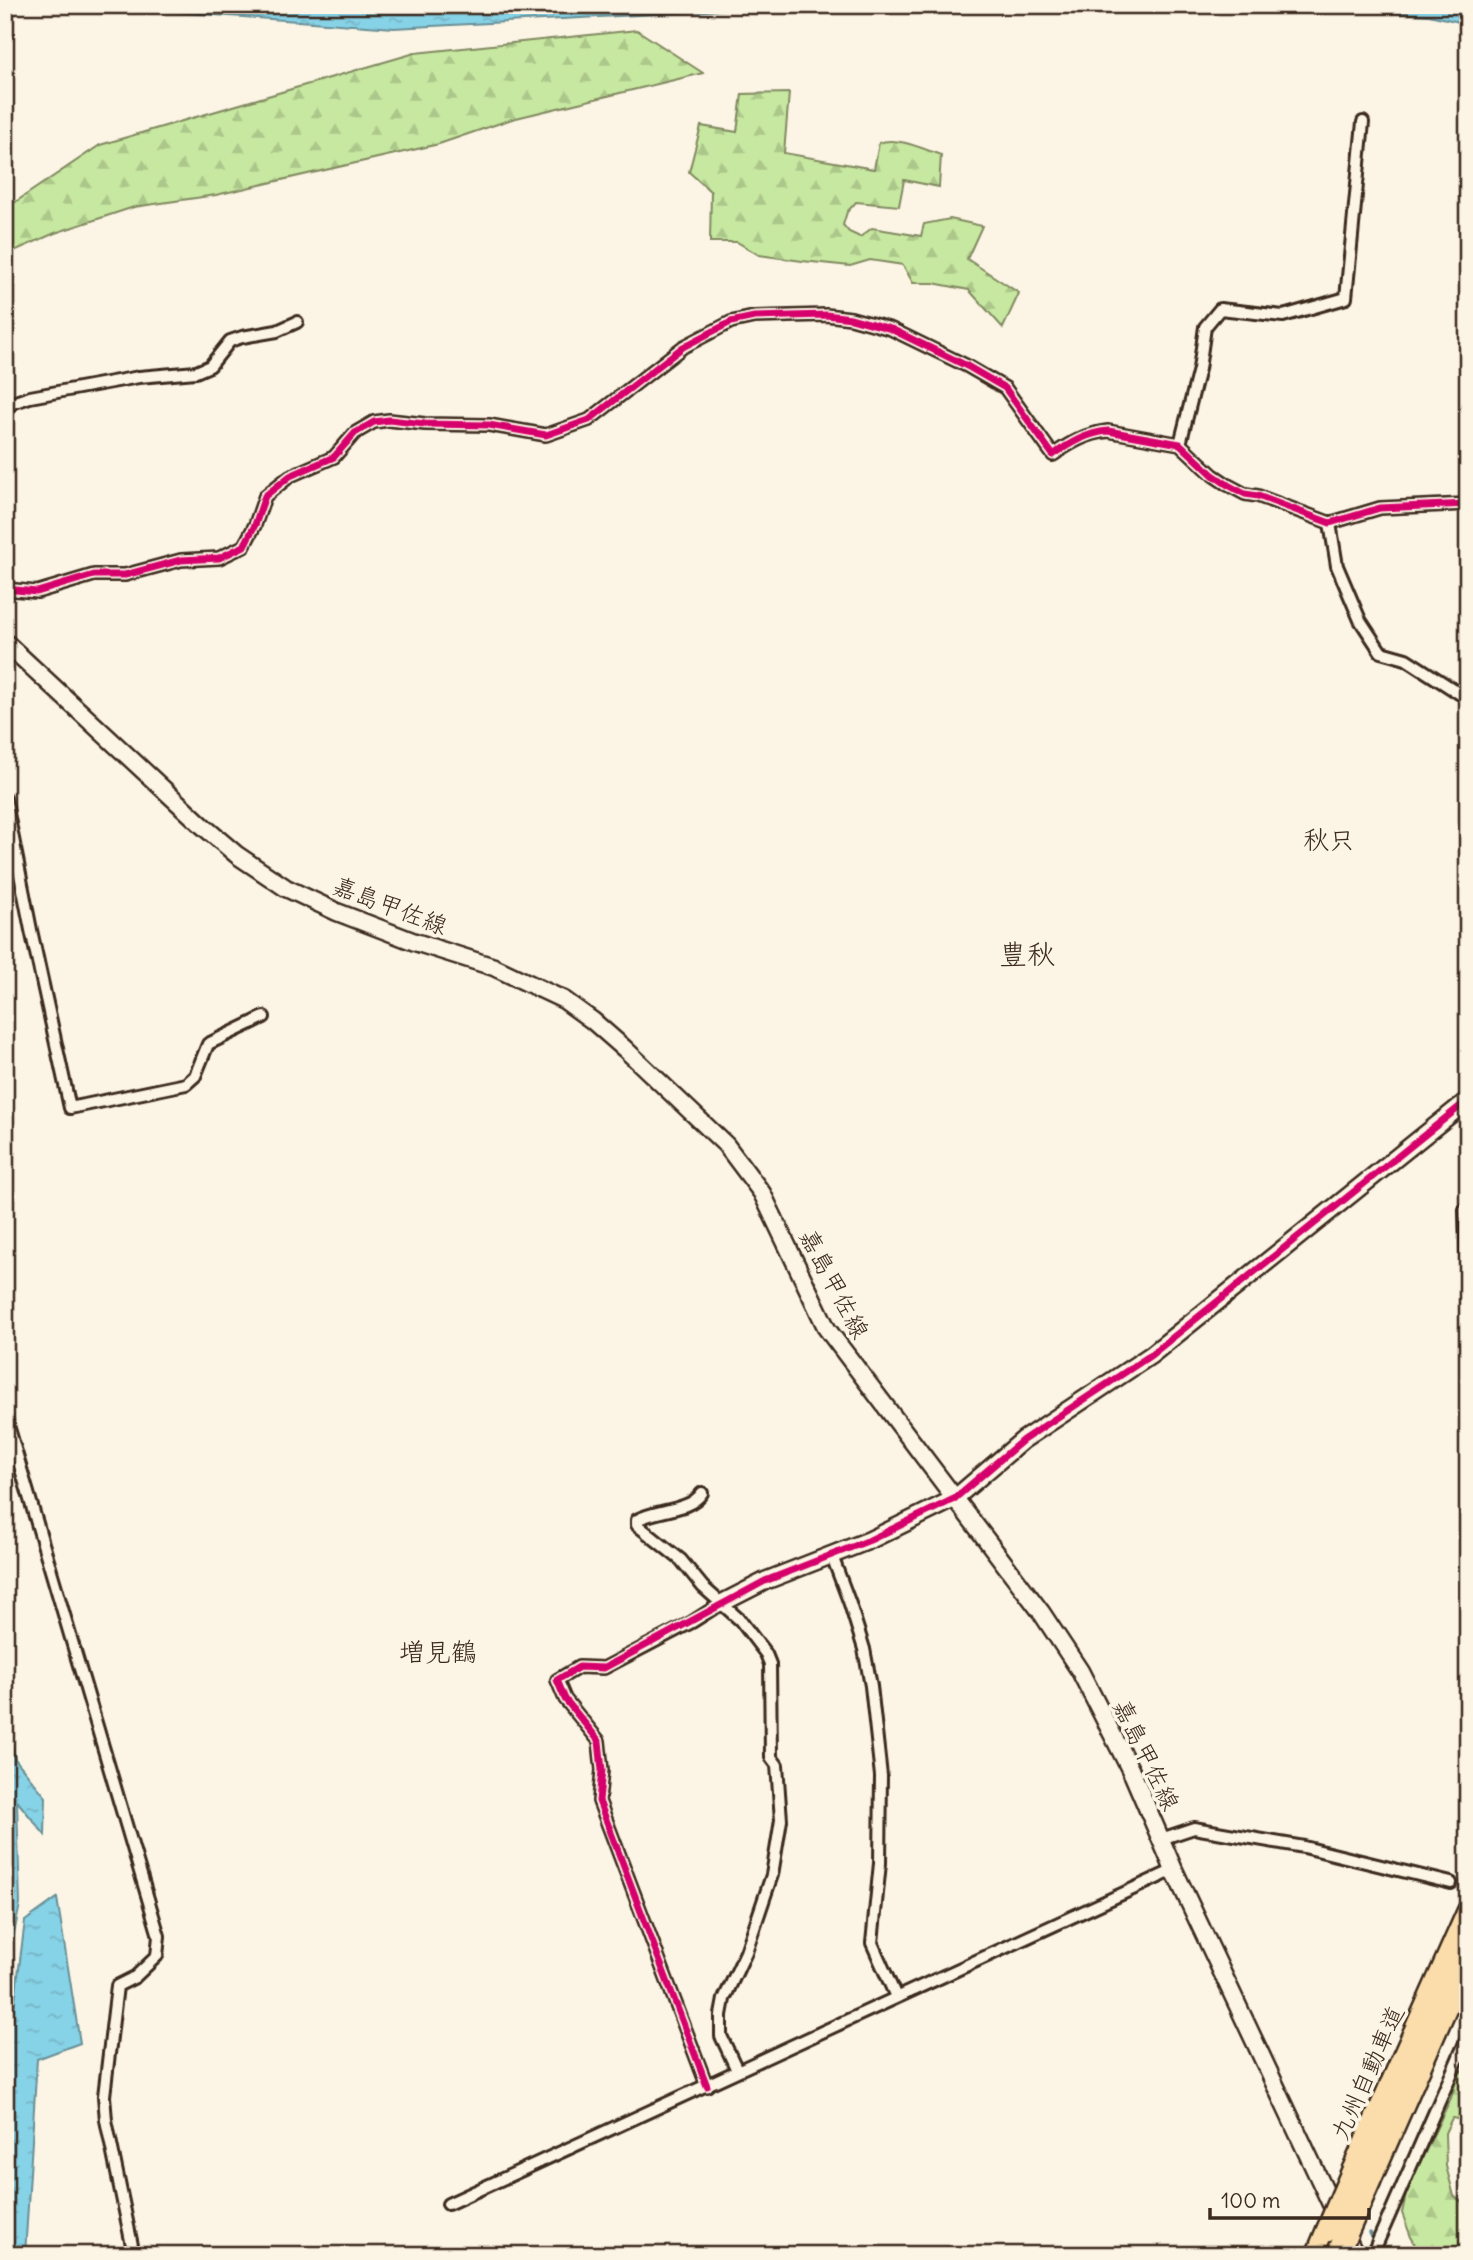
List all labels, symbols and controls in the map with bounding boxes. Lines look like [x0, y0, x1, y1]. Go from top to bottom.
district label: 秋只 [1303, 823, 1355, 856]
street label: 嘉島甲佐線 [329, 870, 452, 941]
district label: 豊秋 [999, 936, 1055, 972]
street label: 嘉島甲佐線 [793, 1224, 876, 1344]
district label: 増見鶴 [399, 1635, 477, 1668]
street label: 嘉島甲佐線 [1107, 1694, 1187, 1815]
street label: 九州自動車道 [1324, 2001, 1410, 2144]
scale bar [1210, 2176, 1370, 2220]
text: 100 m [1221, 2187, 1280, 2214]

